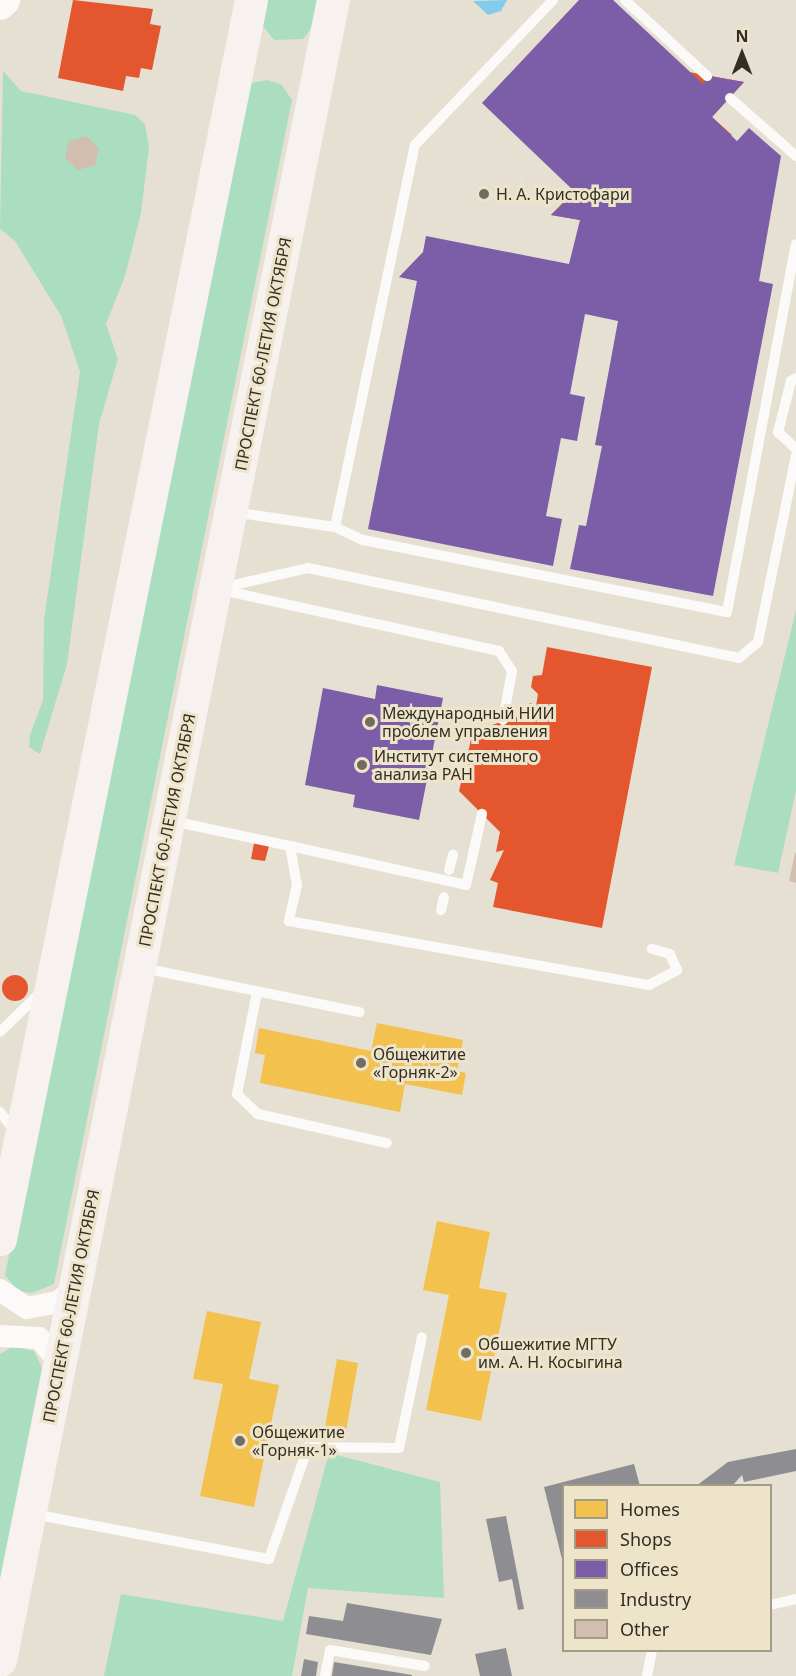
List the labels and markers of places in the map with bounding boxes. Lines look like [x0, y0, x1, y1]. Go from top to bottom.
place label: Н. А. Кристофари [496, 184, 630, 204]
marker: Н. А. Кристофари [477, 187, 491, 201]
place label: Международный НИИ проблем управления [382, 703, 555, 741]
marker: Международный НИИ проблем управления [363, 715, 377, 729]
place label: Институт системного анализа РАН [374, 746, 538, 784]
marker: Институт системного анализа РАН [355, 758, 369, 772]
place label: Общежитие «Горняк-2» [373, 1044, 466, 1082]
marker: Общежитие «Горняк-2» [354, 1056, 368, 1070]
place label: Общежитие МГТУ им. А. Н. Косыгина [478, 1334, 623, 1372]
marker: Общежитие МГТУ им. А. Н. Косыгина [459, 1346, 473, 1360]
place label: Общежитие «Горняк-1» [252, 1422, 345, 1460]
marker: Общежитие «Горняк-1» [233, 1434, 247, 1448]

